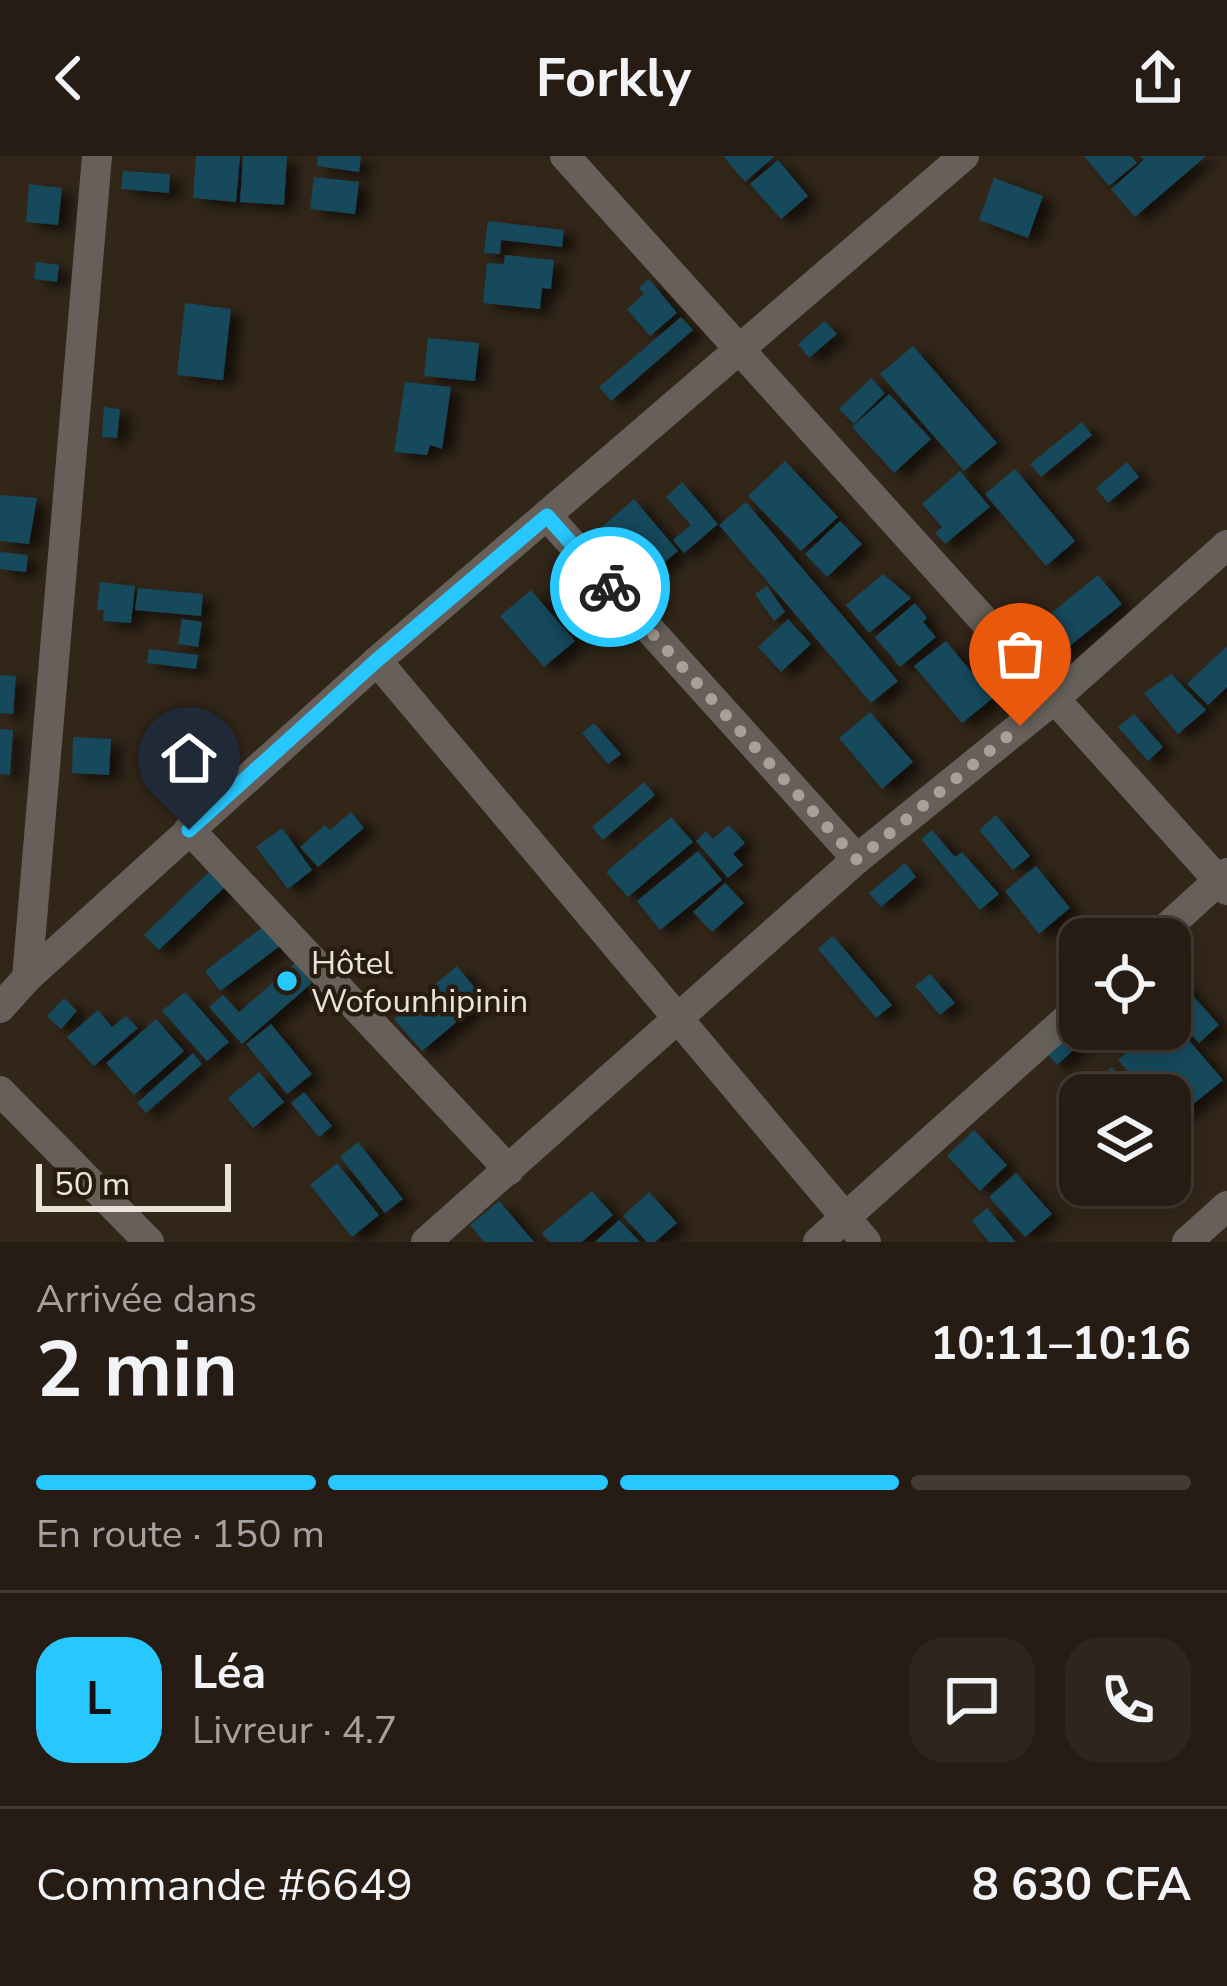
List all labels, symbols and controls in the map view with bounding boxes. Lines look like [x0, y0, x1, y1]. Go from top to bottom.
text: Forkly [536, 41, 691, 115]
icon: back [36, 45, 102, 111]
icon: share [1125, 45, 1191, 111]
courier [550, 527, 670, 647]
icon: bike [577, 554, 643, 620]
pin [969, 603, 1071, 726]
icon: bag [987, 621, 1053, 687]
pin [138, 707, 240, 830]
icon: home [156, 725, 222, 791]
map controls [1059, 918, 1191, 1206]
button: locate [1059, 918, 1191, 1050]
place label: Hôtel Wofounhipinin [311, 941, 528, 1024]
marker: Hôtel Wofounhipinin [274, 968, 300, 994]
button: layers [1059, 1074, 1191, 1206]
scale bar [36, 1158, 231, 1211]
text: 50 m [54, 1162, 130, 1207]
text: Arrivée dans [36, 1273, 257, 1326]
text: 10:11–10:16 [930, 1314, 1191, 1375]
text: 2 min [36, 1317, 238, 1424]
text: En route · 150 m [36, 1508, 325, 1561]
button: chat [909, 1637, 1035, 1763]
button: phone [1065, 1637, 1191, 1763]
text: Léa [192, 1643, 266, 1704]
text: L [86, 1669, 112, 1730]
text: Livreur · 4.7 [192, 1704, 397, 1757]
text: Commande #6649 [36, 1855, 413, 1916]
text: 8 630 CFA [972, 1855, 1191, 1916]

